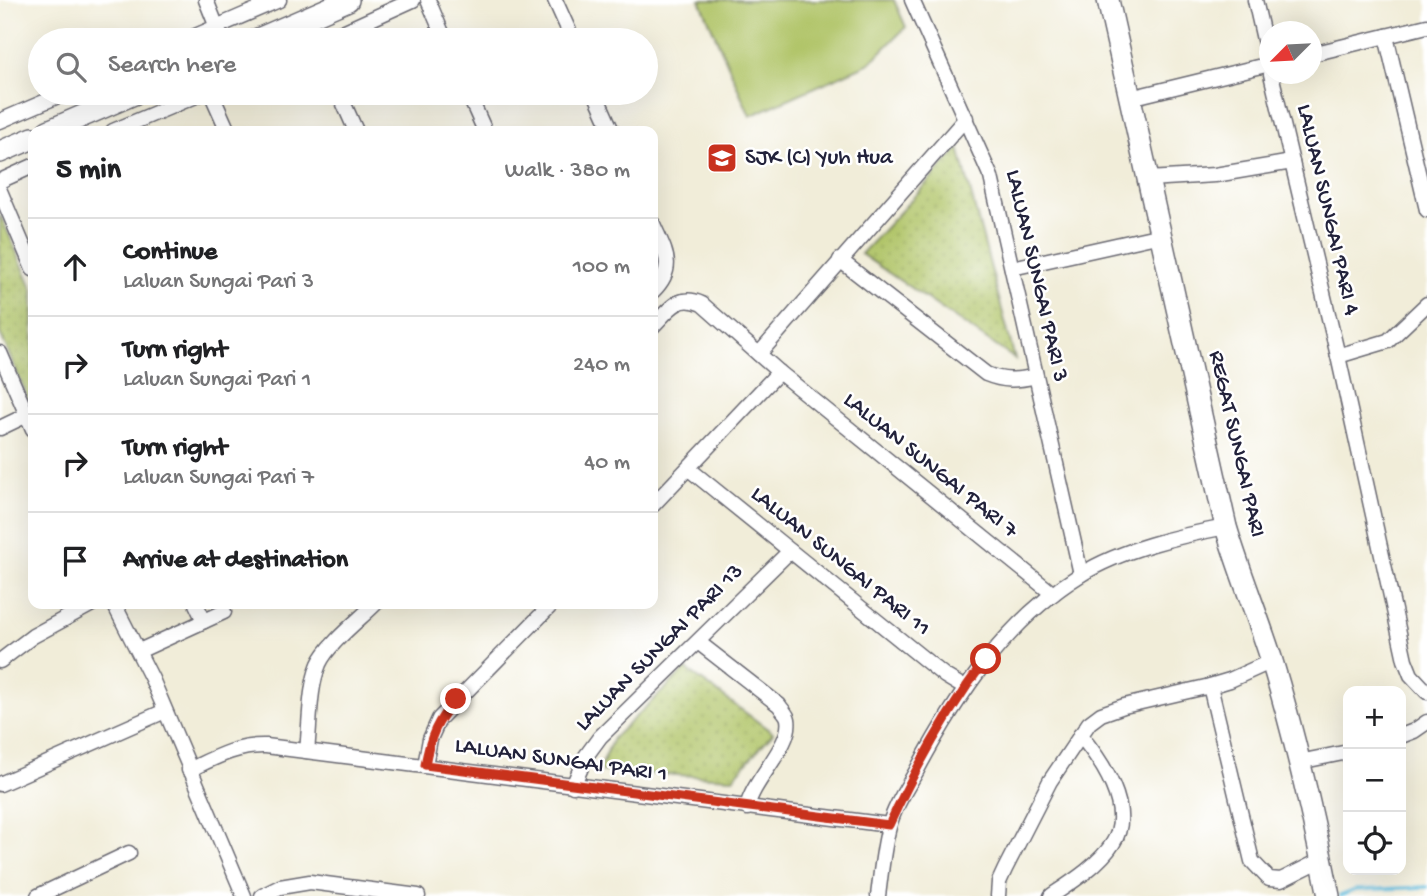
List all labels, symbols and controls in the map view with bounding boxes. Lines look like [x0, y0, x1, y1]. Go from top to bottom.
north arrow [1259, 21, 1322, 84]
search box [28, 28, 658, 105]
icon: search [52, 48, 90, 86]
text: Search here [108, 51, 236, 82]
street label: LALUAN SUNGAI PARI 4 [1290, 102, 1364, 318]
school or university icon: SJK (C) Yuh Hua [705, 141, 739, 175]
place label: SJK (C) Yuh Hua [745, 145, 894, 172]
text: 5 min [56, 154, 121, 189]
text: Walk · 380 m [505, 158, 630, 185]
street label: LALUAN SUNGAI PARI 3 [998, 167, 1074, 385]
text: Continue [123, 238, 217, 269]
icon: ahead [56, 248, 94, 286]
text: 100 m [573, 254, 630, 281]
text: Laluan Sungai Pari 3 [123, 269, 314, 296]
text: Turn right [123, 336, 227, 367]
icon: right [56, 346, 94, 384]
street label: REGAT SUNGAI PARI [1201, 348, 1271, 540]
text: 240 m [573, 352, 630, 379]
text: Laluan Sungai Pari 1 [123, 367, 311, 394]
street label: LALUAN SUNGAI PARI 7 [837, 387, 1024, 545]
text: Turn right [123, 434, 227, 465]
icon: right [56, 444, 94, 482]
text: 40 m [584, 450, 630, 477]
text: Laluan Sungai Pari 7 [123, 465, 314, 492]
street label: LALUAN SUNGAI PARI 11 [745, 481, 935, 643]
icon: arrive [56, 542, 94, 580]
text: Arrive at destination [123, 546, 348, 577]
street label: LALUAN SUNGAI PARI 13 [570, 558, 750, 738]
route start [970, 643, 1001, 674]
route end [440, 683, 471, 714]
map controls [1343, 686, 1406, 875]
button: + [1343, 686, 1406, 749]
street label: LALUAN SUNGAI PARI 1 [453, 733, 669, 789]
button: − [1343, 749, 1406, 812]
button: locate [1343, 812, 1406, 875]

